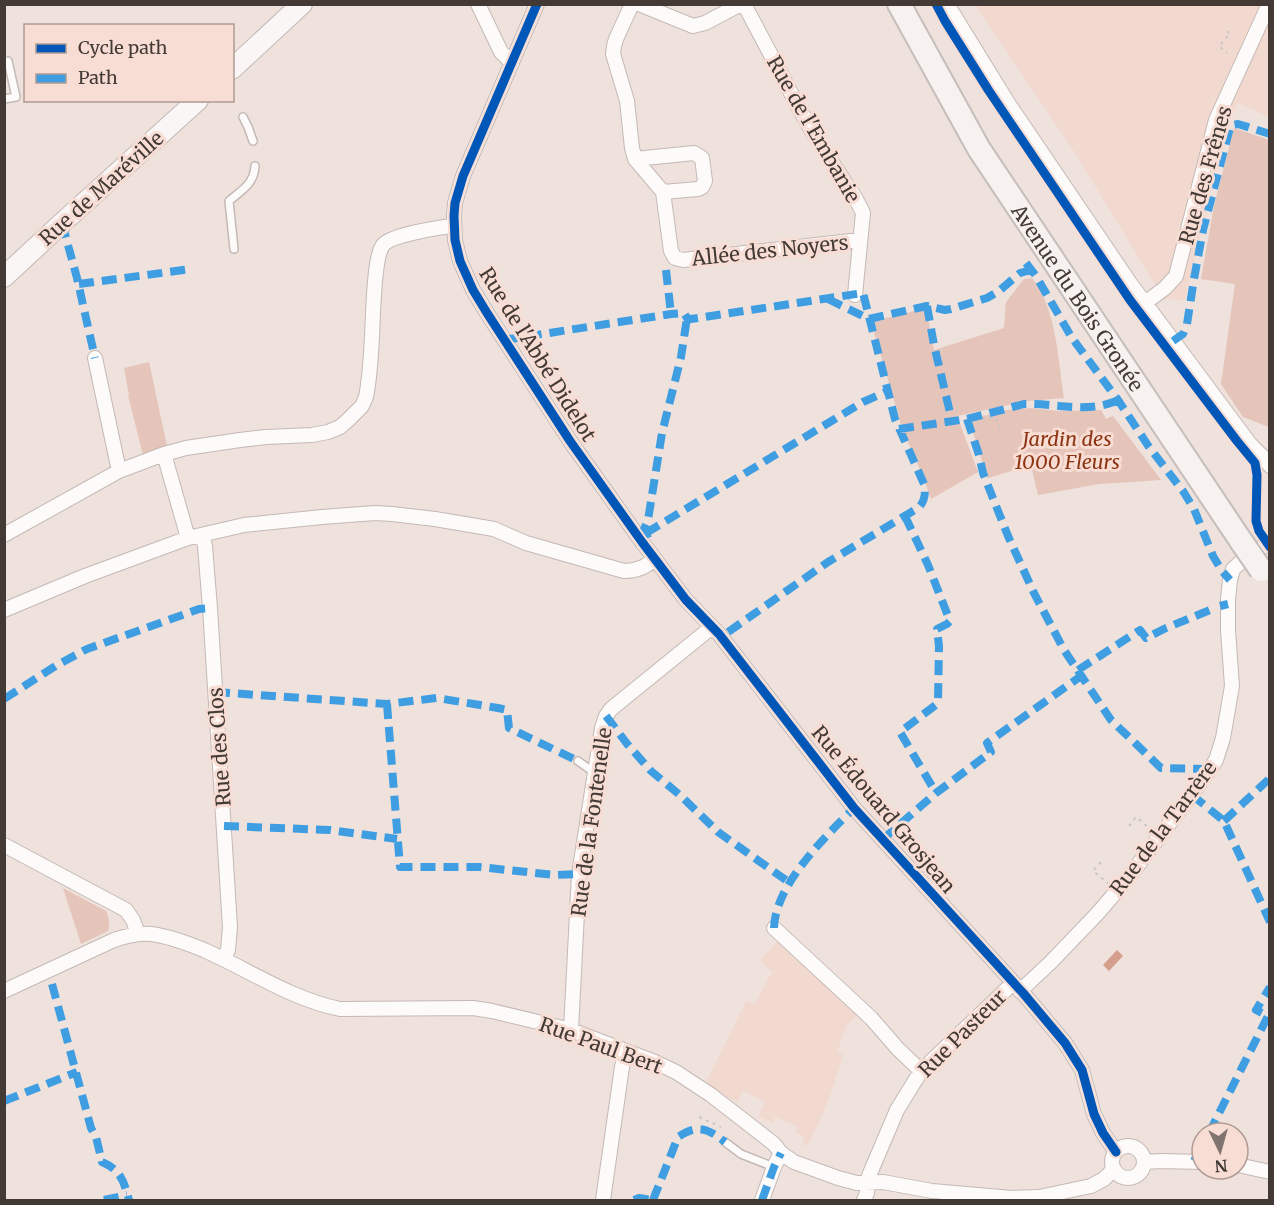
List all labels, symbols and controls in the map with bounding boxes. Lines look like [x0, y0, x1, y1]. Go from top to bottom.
legend [24, 24, 234, 102]
text: Cycle path [78, 36, 168, 59]
street label: Rue de l'Embanie [762, 51, 866, 207]
text: Path [78, 66, 118, 89]
street label: Rue des Frênes [1173, 103, 1237, 247]
street label: Rue de Maréville [34, 126, 168, 250]
street label: Avenue du Bois Gronée [1006, 198, 1150, 396]
street label: Allée des Noyers [689, 229, 850, 271]
street label: Rue de l'Abbé Didelot [474, 262, 602, 446]
park label: Jardin des 1000 Fleurs [1014, 426, 1120, 474]
street label: Rue des Clos [202, 687, 236, 807]
street label: Rue Édouard Grosjean [807, 719, 963, 898]
street label: Rue de la Fontenelle [565, 726, 617, 918]
street label: Rue de la Tarrère [1104, 756, 1222, 900]
street label: Rue Pasteur [913, 984, 1011, 1082]
street label: Rue Paul Bert [536, 1011, 666, 1079]
north arrow [1190, 1121, 1250, 1181]
text: N [1214, 1155, 1228, 1176]

